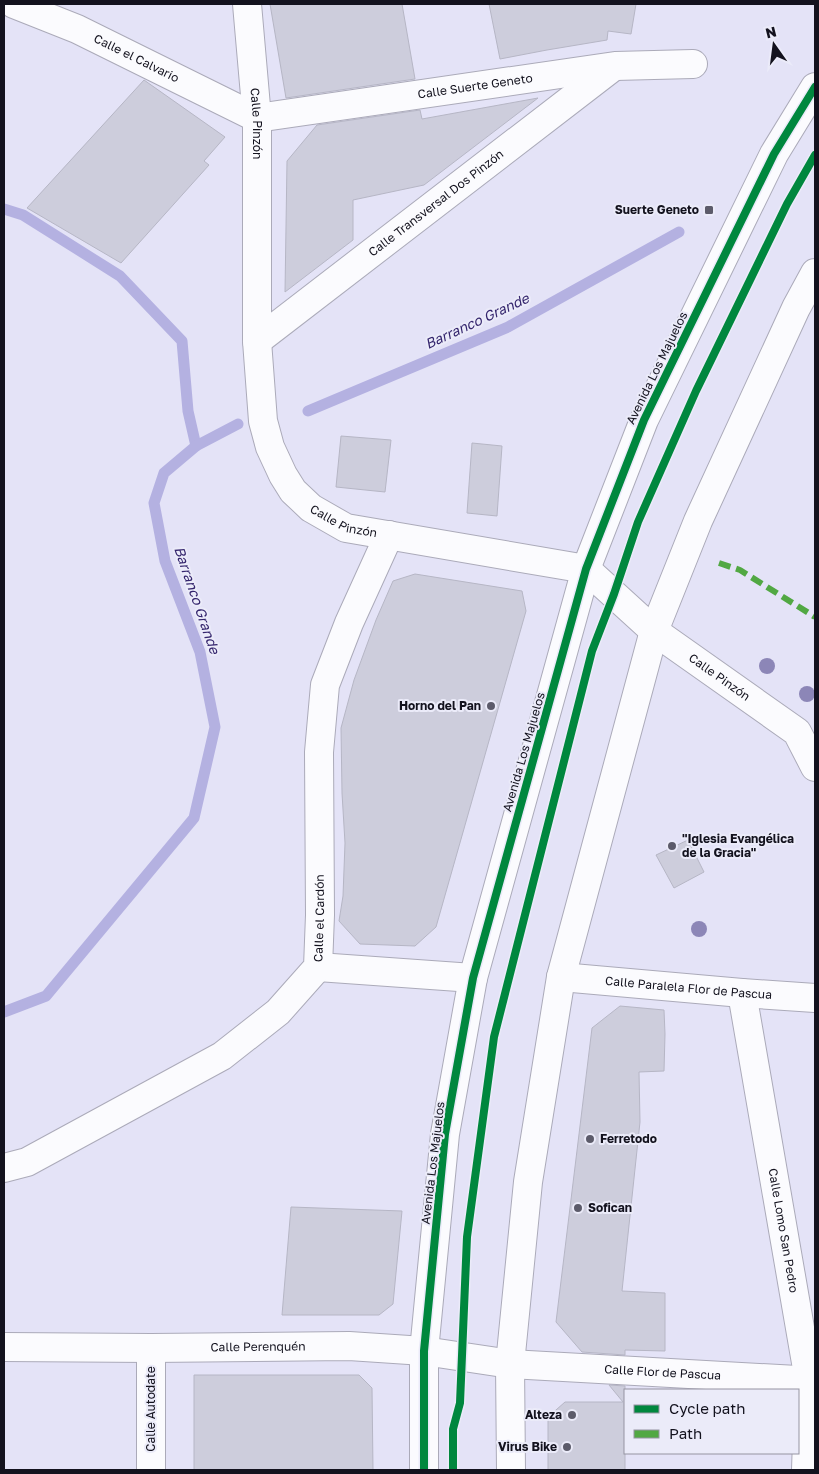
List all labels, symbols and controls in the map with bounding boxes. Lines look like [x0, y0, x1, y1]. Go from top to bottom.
north arrow [749, 20, 799, 70]
text: N [764, 22, 778, 41]
street label: Calle el Calvario [91, 31, 182, 85]
street label: Calle Suerte Geneto [417, 70, 534, 102]
street label: Calle Pinzón [247, 87, 265, 159]
street label: Calle Transversal Dos Pinzón [365, 146, 506, 259]
place label: Suerte Geneto [615, 202, 699, 217]
marker: Suerte Geneto [703, 204, 715, 216]
water label: Barranco Grande [422, 289, 532, 352]
street label: Avenida Los Majuelos [623, 309, 690, 427]
street label: Calle Pinzón [308, 501, 378, 540]
water label: Barranco Grande [171, 544, 224, 657]
street label: Calle Pinzón [686, 650, 753, 704]
street label: Avenida Los Majuelos [499, 690, 548, 813]
place label: Horno del Pan [399, 698, 481, 713]
marker: Horno del Pan [485, 700, 497, 712]
place label: "Iglesia Evangélica de la Gracia" [682, 831, 794, 860]
marker: "Iglesia Evangélica de la Gracia" [666, 840, 678, 852]
street label: Calle el Cardón [310, 874, 327, 962]
street label: Calle Paralela Flor de Pascua [605, 973, 772, 1002]
street label: Avenida Los Majuelos [418, 1101, 447, 1225]
place label: Ferretodo [600, 1131, 657, 1146]
marker: Ferretodo [584, 1133, 596, 1145]
street label: Calle Lomo San Pedro [765, 1167, 802, 1294]
place label: Sofican [588, 1200, 632, 1215]
marker: Sofican [572, 1202, 584, 1214]
street label: Calle Perenquén [210, 1338, 306, 1354]
street label: Calle Flor de Pascua [604, 1361, 722, 1383]
street label: Calle Autodate [143, 1366, 158, 1452]
legend [624, 1389, 799, 1454]
text: Cycle path [669, 1399, 745, 1417]
place label: Alteza [525, 1407, 562, 1422]
marker: Alteza [566, 1409, 578, 1421]
text: Path [669, 1424, 702, 1442]
place label: Virus Bike [498, 1439, 557, 1454]
marker: Virus Bike [561, 1441, 573, 1453]

